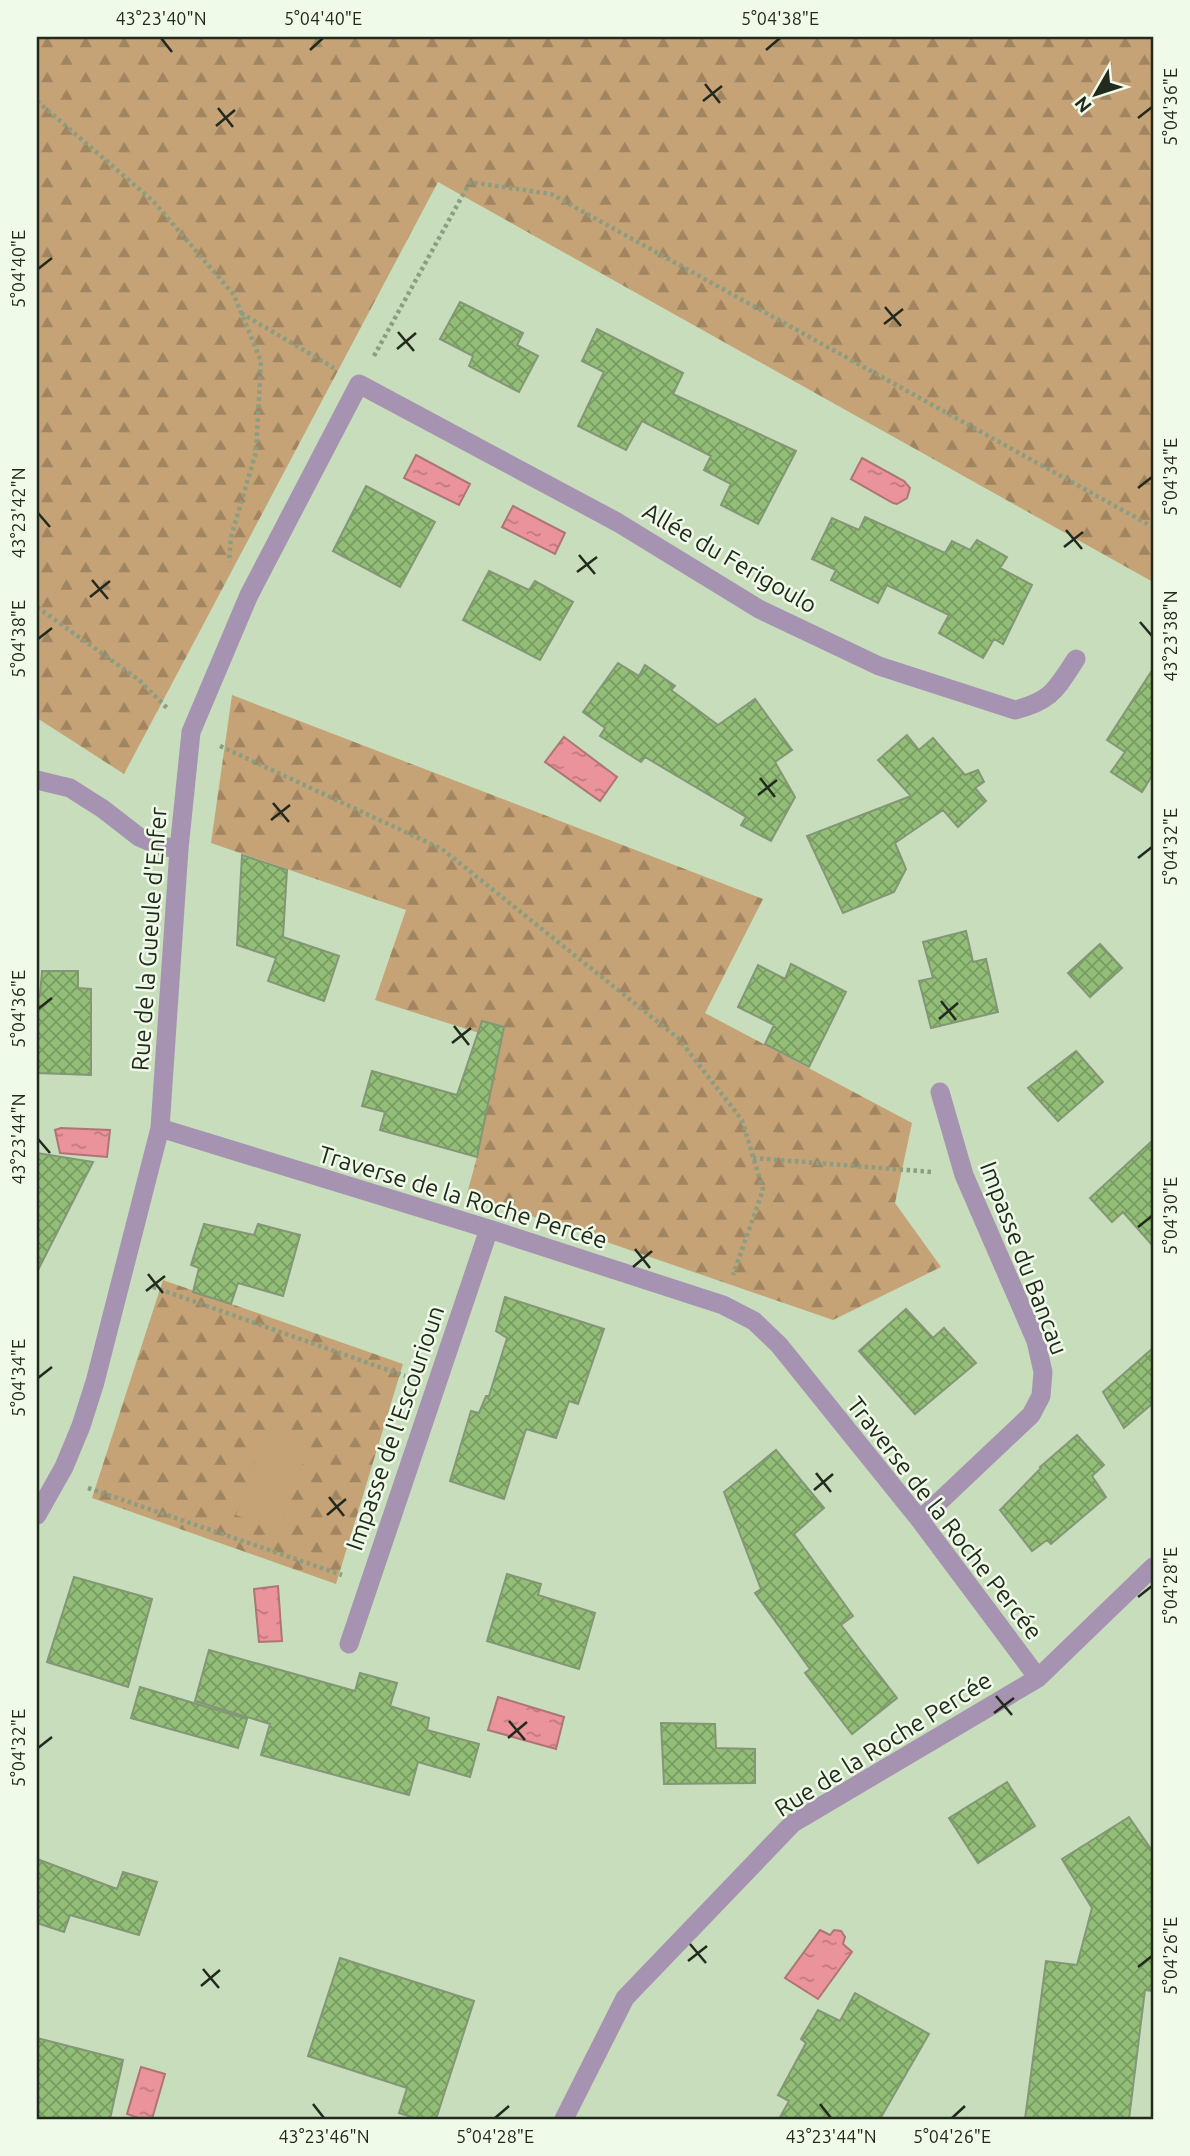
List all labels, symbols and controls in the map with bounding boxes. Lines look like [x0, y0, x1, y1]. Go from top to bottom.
text: 43°23'40"N [115, 8, 207, 28]
text: 5°04'40"E [284, 8, 362, 28]
text: 5°04'38"E [741, 8, 819, 28]
north arrow [1060, 60, 1130, 130]
text: 5°04'36"E [1160, 68, 1180, 146]
text: N [1070, 92, 1096, 117]
text: 5°04'40"E [8, 230, 28, 308]
text: 5°04'34"E [1160, 438, 1180, 516]
text: 43°23'42"N [8, 467, 28, 559]
street label: Allée du Ferigoulo [638, 497, 822, 619]
text: 43°23'38"N [1160, 590, 1180, 682]
text: 5°04'38"E [8, 600, 28, 678]
street label: Rue de la Gueule d'Enfer [126, 806, 172, 1072]
text: 5°04'32"E [1160, 808, 1180, 886]
text: 5°04'36"E [8, 970, 28, 1048]
text: 43°23'44"N [8, 1093, 28, 1185]
street label: Traverse de la Roche Percée [315, 1140, 611, 1254]
street label: Impasse du Bancau [975, 1158, 1073, 1358]
text: 5°04'30"E [1160, 1177, 1180, 1255]
street label: Impasse de l'Escourioun [340, 1302, 450, 1554]
text: 5°04'34"E [8, 1339, 28, 1417]
street label: Traverse de la Roche Percée [842, 1391, 1048, 1645]
text: 5°04'28"E [1160, 1547, 1180, 1625]
street label: Rue de la Roche Percée [770, 1666, 996, 1822]
text: 5°04'32"E [8, 1709, 28, 1787]
text: 5°04'26"E [1160, 1917, 1180, 1995]
text: 43°23'46"N [278, 2126, 370, 2146]
text: 5°04'28"E [456, 2126, 534, 2146]
text: 43°23'44"N [785, 2126, 877, 2146]
text: 5°04'26"E [913, 2126, 991, 2146]

